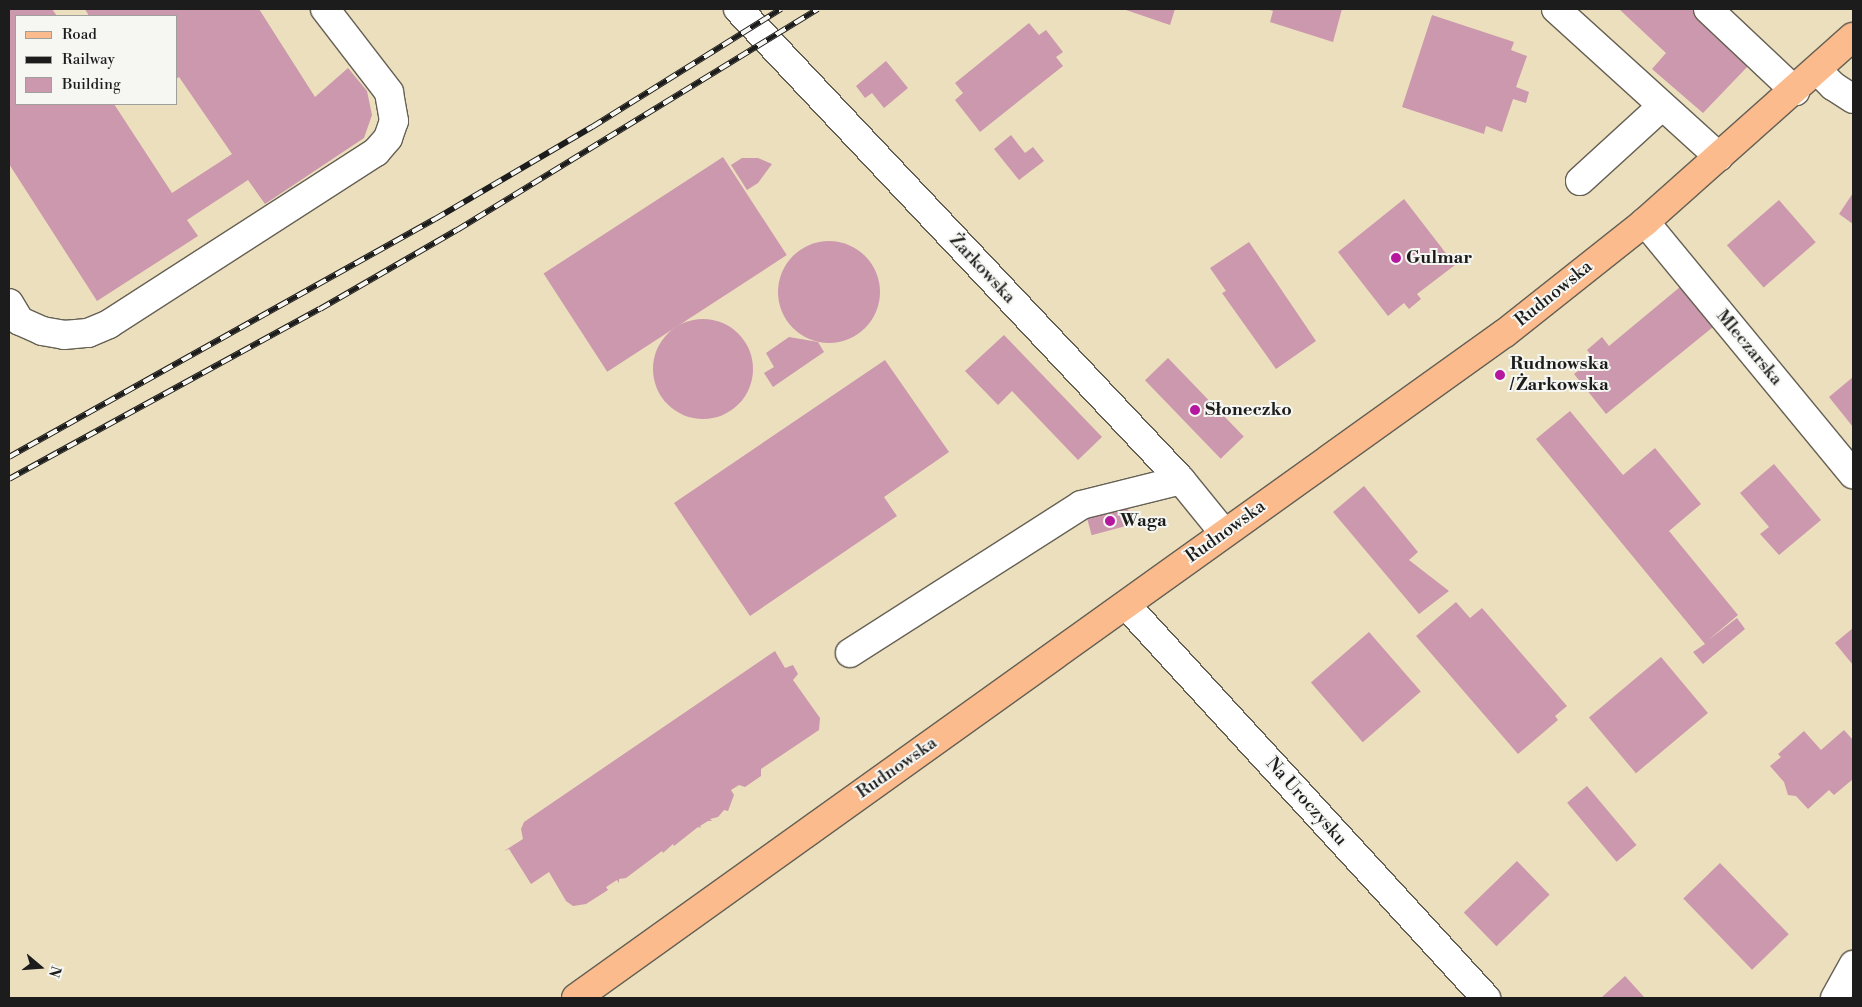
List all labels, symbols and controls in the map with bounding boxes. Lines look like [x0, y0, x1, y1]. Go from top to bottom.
legend [15, 15, 178, 105]
text: Road [62, 25, 97, 44]
text: Railway [62, 50, 115, 69]
text: Building [62, 75, 121, 94]
street label: Żarkowska [944, 230, 1020, 308]
place label: Gulmar [1406, 247, 1472, 269]
marker: Gulmar [1390, 252, 1402, 264]
street label: Rudnowska [1511, 256, 1597, 332]
street label: Mleczarska [1711, 306, 1787, 390]
place label: Rudnowska / Żarkowska [1510, 354, 1609, 396]
marker: Rudnowska / Żarkowska [1494, 369, 1506, 381]
place label: Słoneczko [1205, 399, 1292, 421]
marker: Słoneczko [1189, 404, 1201, 416]
street label: Rudnowska [1182, 496, 1270, 568]
place label: Waga [1120, 510, 1167, 532]
marker: Waga [1104, 515, 1116, 527]
street label: Rudnowska [853, 732, 941, 804]
street label: Na Uroczysku [1261, 754, 1351, 850]
north arrow [15, 942, 65, 992]
text: N [44, 964, 65, 980]

